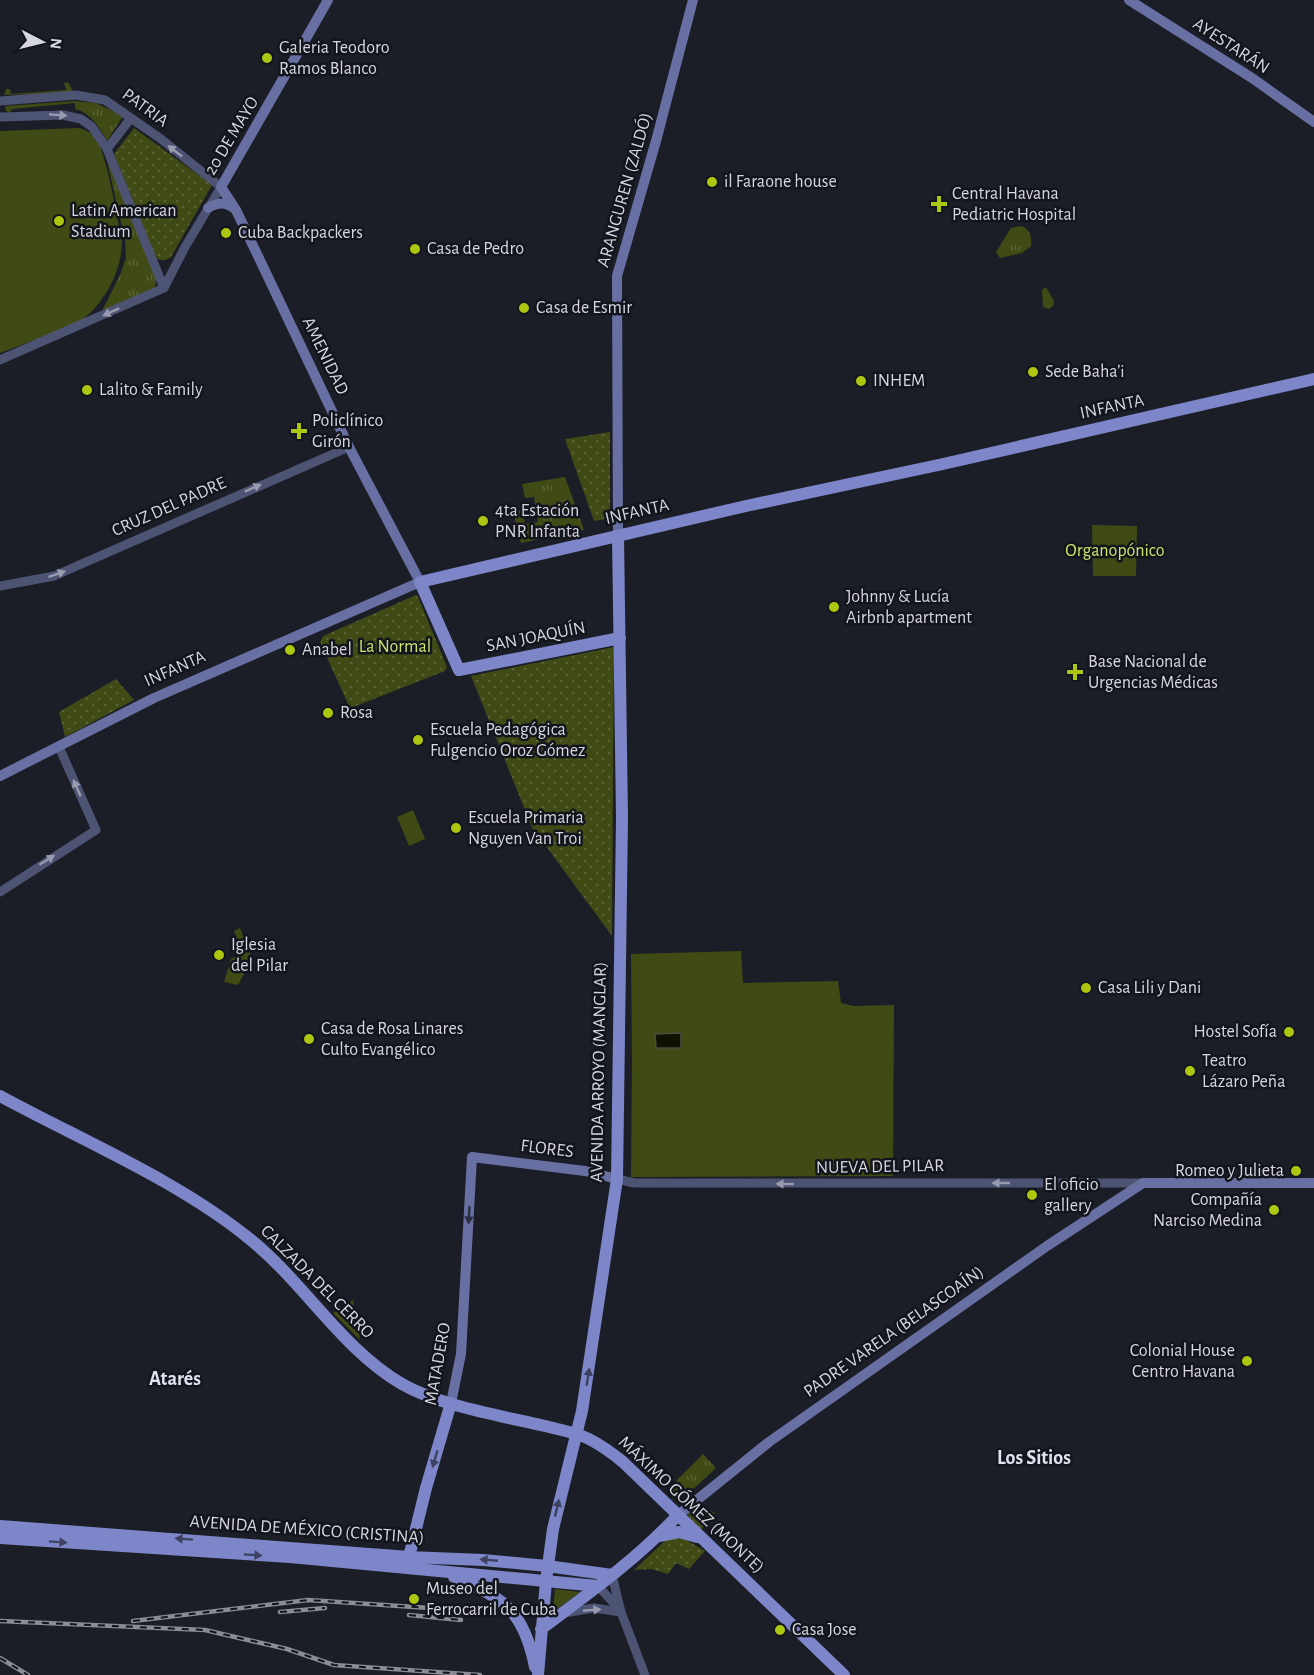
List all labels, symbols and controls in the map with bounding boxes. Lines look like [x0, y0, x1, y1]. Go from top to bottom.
north arrow [12, 12, 72, 72]
street label: AYESTARÁN [1190, 12, 1274, 77]
text: N [47, 37, 65, 50]
place label: Galeria Teodoro Ramos Blanco [279, 39, 390, 78]
marker: Galeria Teodoro Ramos Blanco [260, 51, 274, 65]
street label: PATRIA [119, 85, 172, 131]
street label: 20 DE MAYO [202, 94, 262, 178]
one-way arrow [49, 110, 68, 120]
street label: ARANGUREN (ZALDÓ) [591, 110, 656, 269]
one-way arrow [167, 144, 183, 157]
place label: il Faraone house [724, 173, 837, 191]
marker: il Faraone house [705, 175, 719, 189]
place label: Central Havana Pediatric Hospital [952, 185, 1076, 224]
marker: Central Havana Pediatric Hospital [930, 195, 948, 213]
place label: Latin American Stadium [71, 202, 176, 241]
marker: Latin American Stadium [52, 214, 66, 228]
place label: Cuba Backpackers [238, 224, 363, 242]
marker: Cuba Backpackers [219, 226, 233, 240]
place label: Casa de Pedro [427, 240, 524, 258]
marker: Casa de Pedro [408, 242, 422, 256]
place label: Casa de Esmir [536, 299, 632, 317]
marker: Casa de Esmir [517, 301, 531, 315]
one-way arrow [102, 308, 119, 317]
street label: AMENIDAD [299, 314, 351, 398]
place label: Sede Baha’i [1045, 363, 1125, 381]
marker: Sede Baha’i [1026, 365, 1040, 379]
place label: INHEM [873, 372, 925, 390]
marker: INHEM [854, 374, 868, 388]
place label: Lalito & Family [99, 381, 203, 399]
marker: Lalito & Family [80, 383, 94, 397]
street label: INFANTA [1078, 391, 1146, 423]
place label: Policlínico Girón [312, 412, 384, 451]
marker: Policlínico Girón [290, 422, 308, 440]
street label: CRUZ DEL PADRE [109, 474, 229, 540]
one-way arrow [244, 484, 261, 493]
street label: INFANTA [603, 496, 671, 528]
place label: 4ta Estación PNR Infanta [495, 502, 580, 541]
marker: 4ta Estación PNR Infanta [476, 514, 490, 528]
park label: Organopónico [1065, 542, 1165, 560]
one-way arrow [48, 568, 66, 578]
place label: Johnny & Lucía Airbnb apartment [846, 588, 972, 627]
marker: Johnny & Lucía Airbnb apartment [827, 600, 841, 614]
street label: SAN JOAQUÍN [484, 616, 587, 655]
park label: La Normal [359, 638, 431, 656]
place label: Anabel [302, 641, 352, 659]
marker: Anabel [283, 643, 297, 657]
street label: INFANTA [142, 647, 209, 690]
place label: Base Nacional de Urgencias Médicas [1088, 653, 1218, 692]
marker: Base Nacional de Urgencias Médicas [1066, 663, 1084, 681]
place label: Rosa [340, 704, 373, 722]
marker: Rosa [321, 706, 335, 720]
place label: Escuela Pedagógica Fulgencio Oroz Gómez [430, 721, 585, 760]
marker: Escuela Pedagógica Fulgencio Oroz Gómez [411, 733, 425, 747]
one-way arrow [72, 779, 82, 797]
place label: Escuela Primaria Nguyen Van Troi [468, 809, 584, 848]
marker: Escuela Primaria Nguyen Van Troi [449, 821, 463, 835]
one-way arrow [39, 854, 55, 865]
place label: Iglesia del Pilar [231, 936, 288, 975]
marker: Iglesia del Pilar [212, 948, 226, 962]
street label: AVENIDA ARROYO (MANGLAR) [588, 961, 610, 1183]
place label: Casa Lili y Dani [1098, 979, 1201, 997]
marker: Casa Lili y Dani [1079, 981, 1093, 995]
place label: Casa de Rosa Linares Culto Evangélico [321, 1020, 463, 1059]
place label: Hostel Sofía [1194, 1023, 1277, 1041]
marker: Hostel Sofía [1282, 1025, 1296, 1039]
marker: Casa de Rosa Linares Culto Evangélico [302, 1032, 316, 1046]
place label: Teatro Lázaro Peña [1202, 1052, 1285, 1091]
marker: Teatro Lázaro Peña [1183, 1064, 1197, 1078]
street label: FLORES [519, 1137, 575, 1161]
street label: NUEVA DEL PILAR [816, 1157, 944, 1177]
place label: Romeo y Julieta [1175, 1162, 1284, 1180]
marker: Romeo y Julieta [1289, 1164, 1303, 1178]
place label: El oficio gallery [1044, 1176, 1099, 1215]
one-way arrow [991, 1178, 1010, 1188]
one-way arrow [775, 1179, 794, 1188]
marker: El oficio gallery [1025, 1188, 1039, 1202]
place label: Compañía Narciso Medina [1153, 1191, 1262, 1230]
marker: Compañía Narciso Medina [1267, 1203, 1281, 1217]
one-way arrow [464, 1206, 474, 1225]
street label: CALZADA DEL CERRO [257, 1222, 377, 1342]
street label: PADRE VARELA (BELASCOAÍN) [799, 1260, 987, 1401]
street label: MATADERO [422, 1321, 454, 1407]
place label: Colonial House Centro Havana [1130, 1342, 1235, 1381]
marker: Colonial House Centro Havana [1240, 1354, 1254, 1368]
one-way arrow [584, 1367, 593, 1386]
district label: Atarés [149, 1369, 201, 1389]
street label: MÁXIMO GÓMEZ (MONTE) [615, 1431, 769, 1577]
district label: Los Sitios [997, 1448, 1071, 1468]
one-way arrow [430, 1450, 439, 1468]
one-way arrow [553, 1498, 562, 1517]
street label: AVENIDA DE MÉXICO (CRISTINA) [189, 1510, 425, 1547]
one-way arrow [174, 1534, 193, 1543]
one-way arrow [49, 1538, 68, 1547]
one-way arrow [243, 1550, 262, 1560]
one-way arrow [480, 1556, 499, 1565]
place label: Museo del Ferrocarril de Cuba [426, 1580, 557, 1619]
marker: Museo del Ferrocarril de Cuba [407, 1592, 421, 1606]
one-way arrow [582, 1605, 601, 1614]
place label: Casa Jose [792, 1621, 857, 1639]
marker: Casa Jose [773, 1623, 787, 1637]

